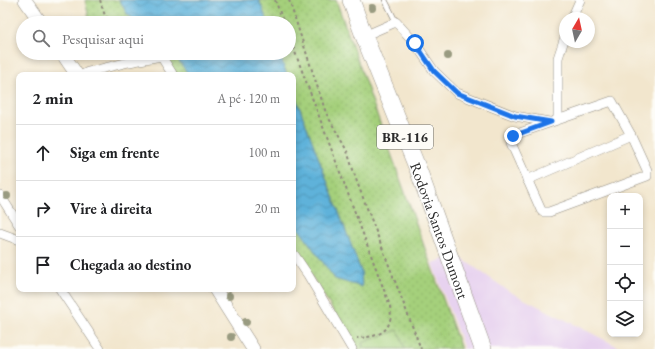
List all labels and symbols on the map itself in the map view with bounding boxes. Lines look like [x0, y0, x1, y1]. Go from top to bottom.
north arrow [559, 12, 595, 48]
route start [406, 34, 424, 52]
road number: BR-116 [377, 125, 433, 149]
route end [504, 127, 522, 145]
street label: Rodovia Santos Dumont [406, 159, 474, 302]

